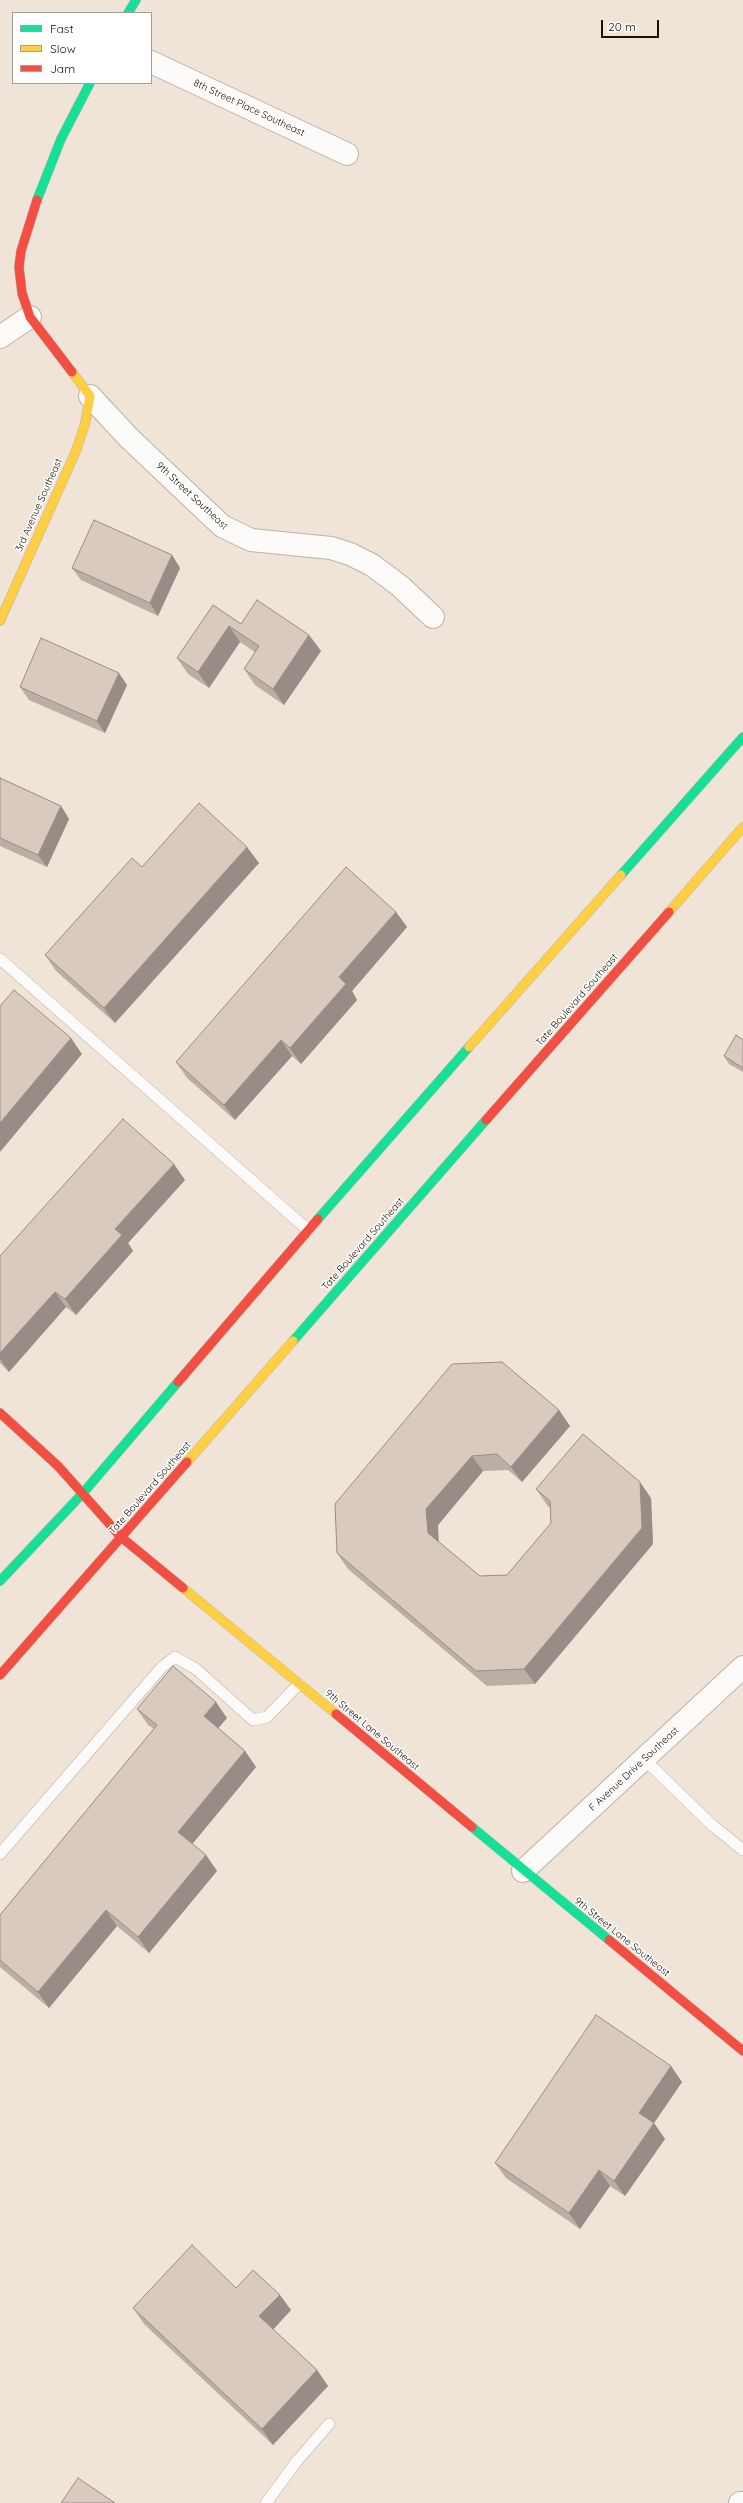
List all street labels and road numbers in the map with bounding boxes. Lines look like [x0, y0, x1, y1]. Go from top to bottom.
street label: 8th Street Place Southeast [191, 77, 307, 139]
street label: 3rd Avenue Southeast [13, 456, 65, 554]
street label: 9th Street Southeast [154, 460, 230, 532]
street label: Tate Boulevard Southeast [533, 951, 621, 1049]
street label: Tate Boulevard Southeast [319, 1195, 407, 1293]
street label: Tate Boulevard Southeast [106, 1439, 194, 1537]
street label: 9th Street Lane Southeast [322, 1687, 422, 1773]
street label: F Avenue Drive Southeast [587, 1724, 681, 1814]
street label: 9th Street Lane Southeast [572, 1895, 672, 1979]

